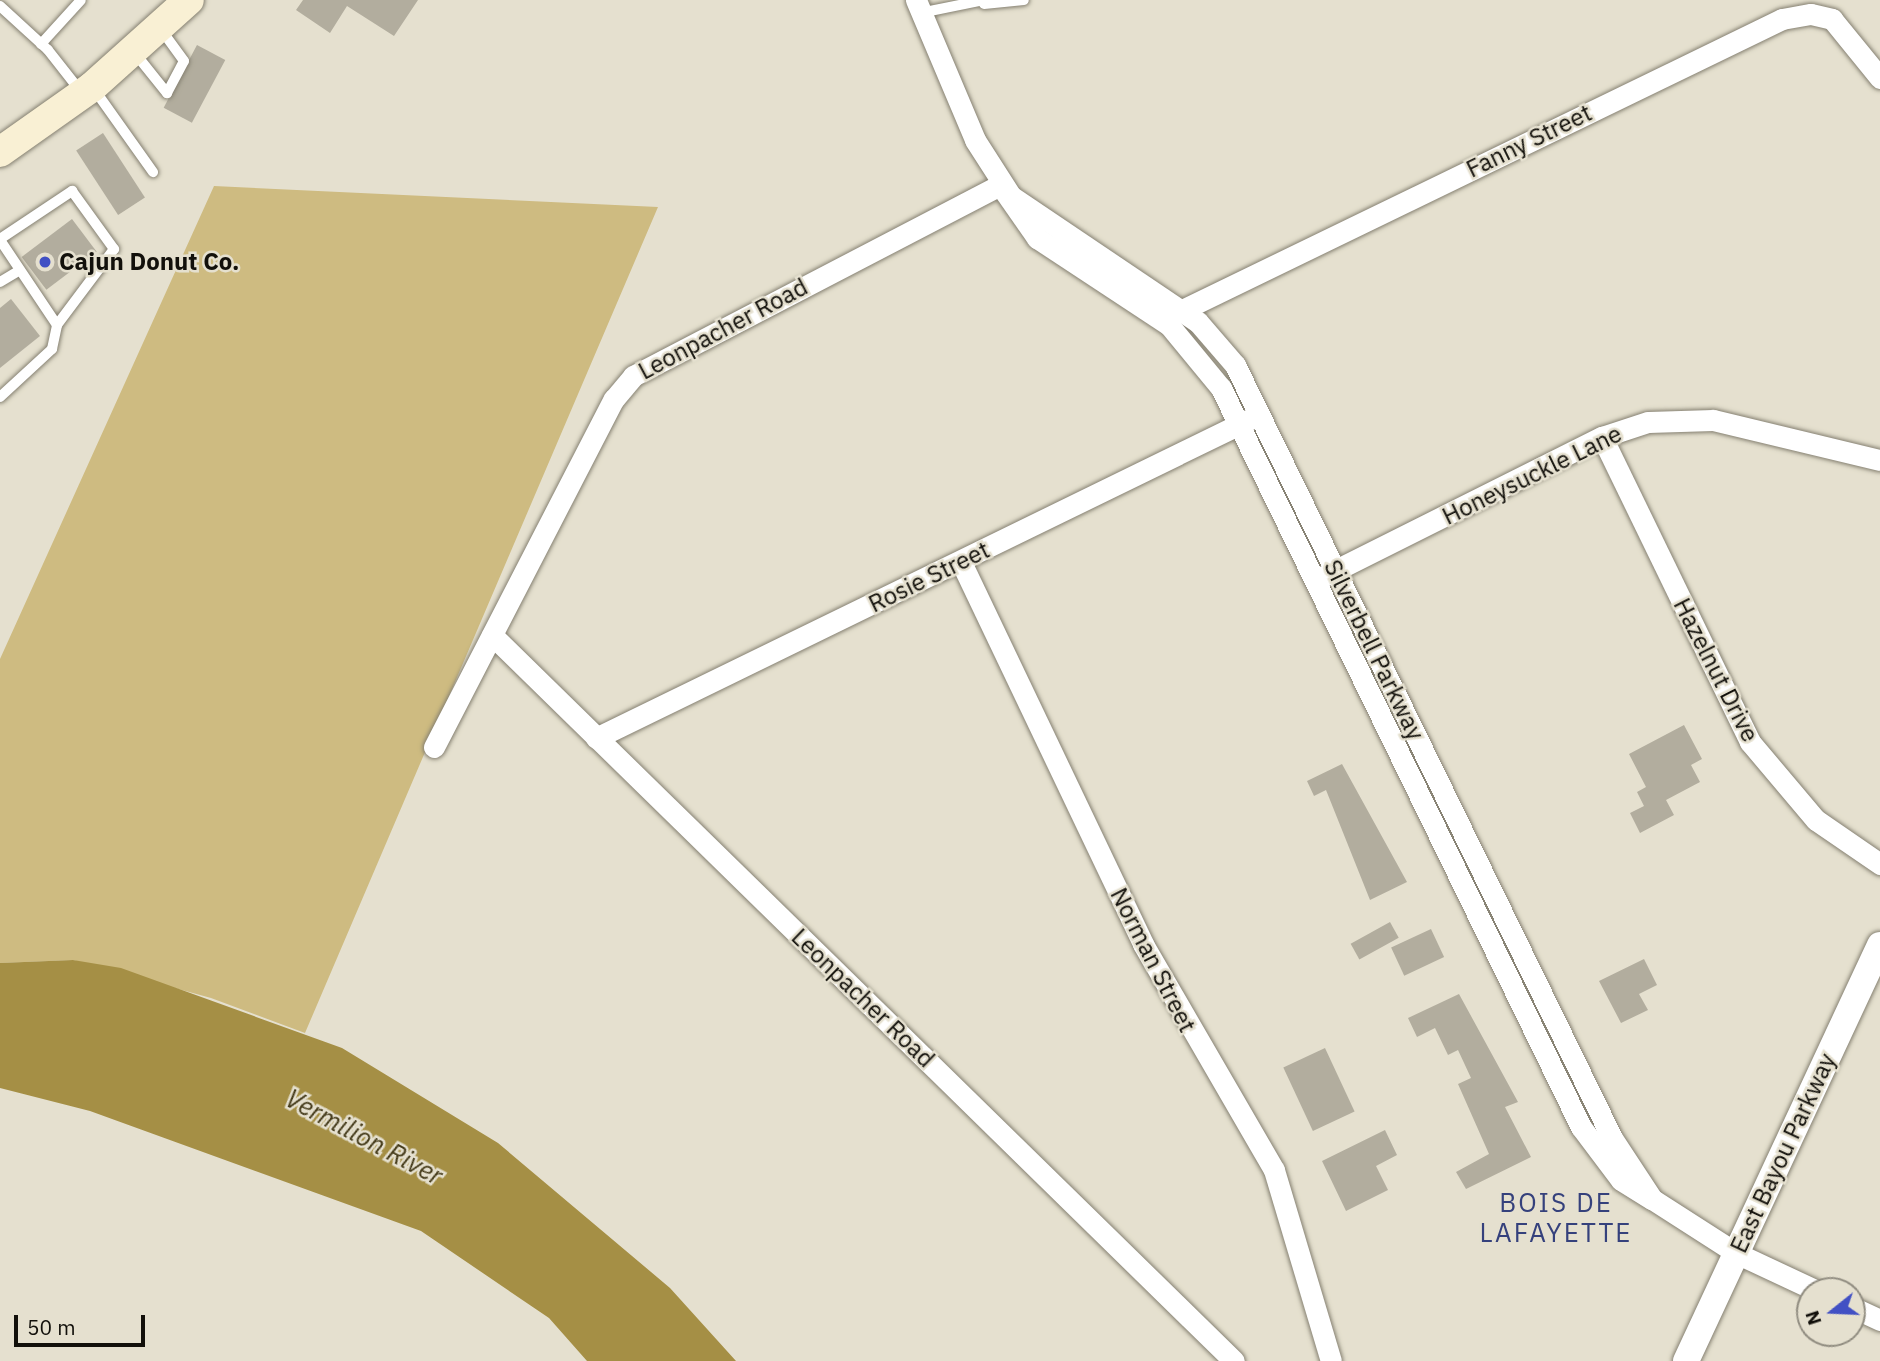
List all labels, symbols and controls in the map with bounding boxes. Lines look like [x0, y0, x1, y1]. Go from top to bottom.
street label: Fanny Street [1462, 98, 1596, 184]
place label: Cajun Donut Co. [59, 248, 239, 276]
marker: Cajun Donut Co. [37, 254, 53, 270]
street label: Leonpacher Road [634, 272, 812, 386]
street label: Honeysuckle Lane [1438, 419, 1626, 531]
street label: Rosie Street [864, 535, 994, 619]
street label: Silverbell Parkway [1318, 555, 1430, 745]
street label: Hazelnut Drive [1667, 593, 1765, 747]
street label: Norman Street [1104, 883, 1202, 1037]
street label: Leonpacher Road [786, 923, 940, 1073]
street label: East Bayou Parkway [1724, 1049, 1842, 1257]
water label: Vermilion River [280, 1083, 448, 1191]
district label: BOIS DE LAFAYETTE [1481, 1187, 1631, 1248]
north arrow [1796, 1277, 1866, 1347]
scale bar [18, 1302, 149, 1346]
text: N [1799, 1308, 1826, 1328]
text: 50 m [27, 1313, 76, 1341]

